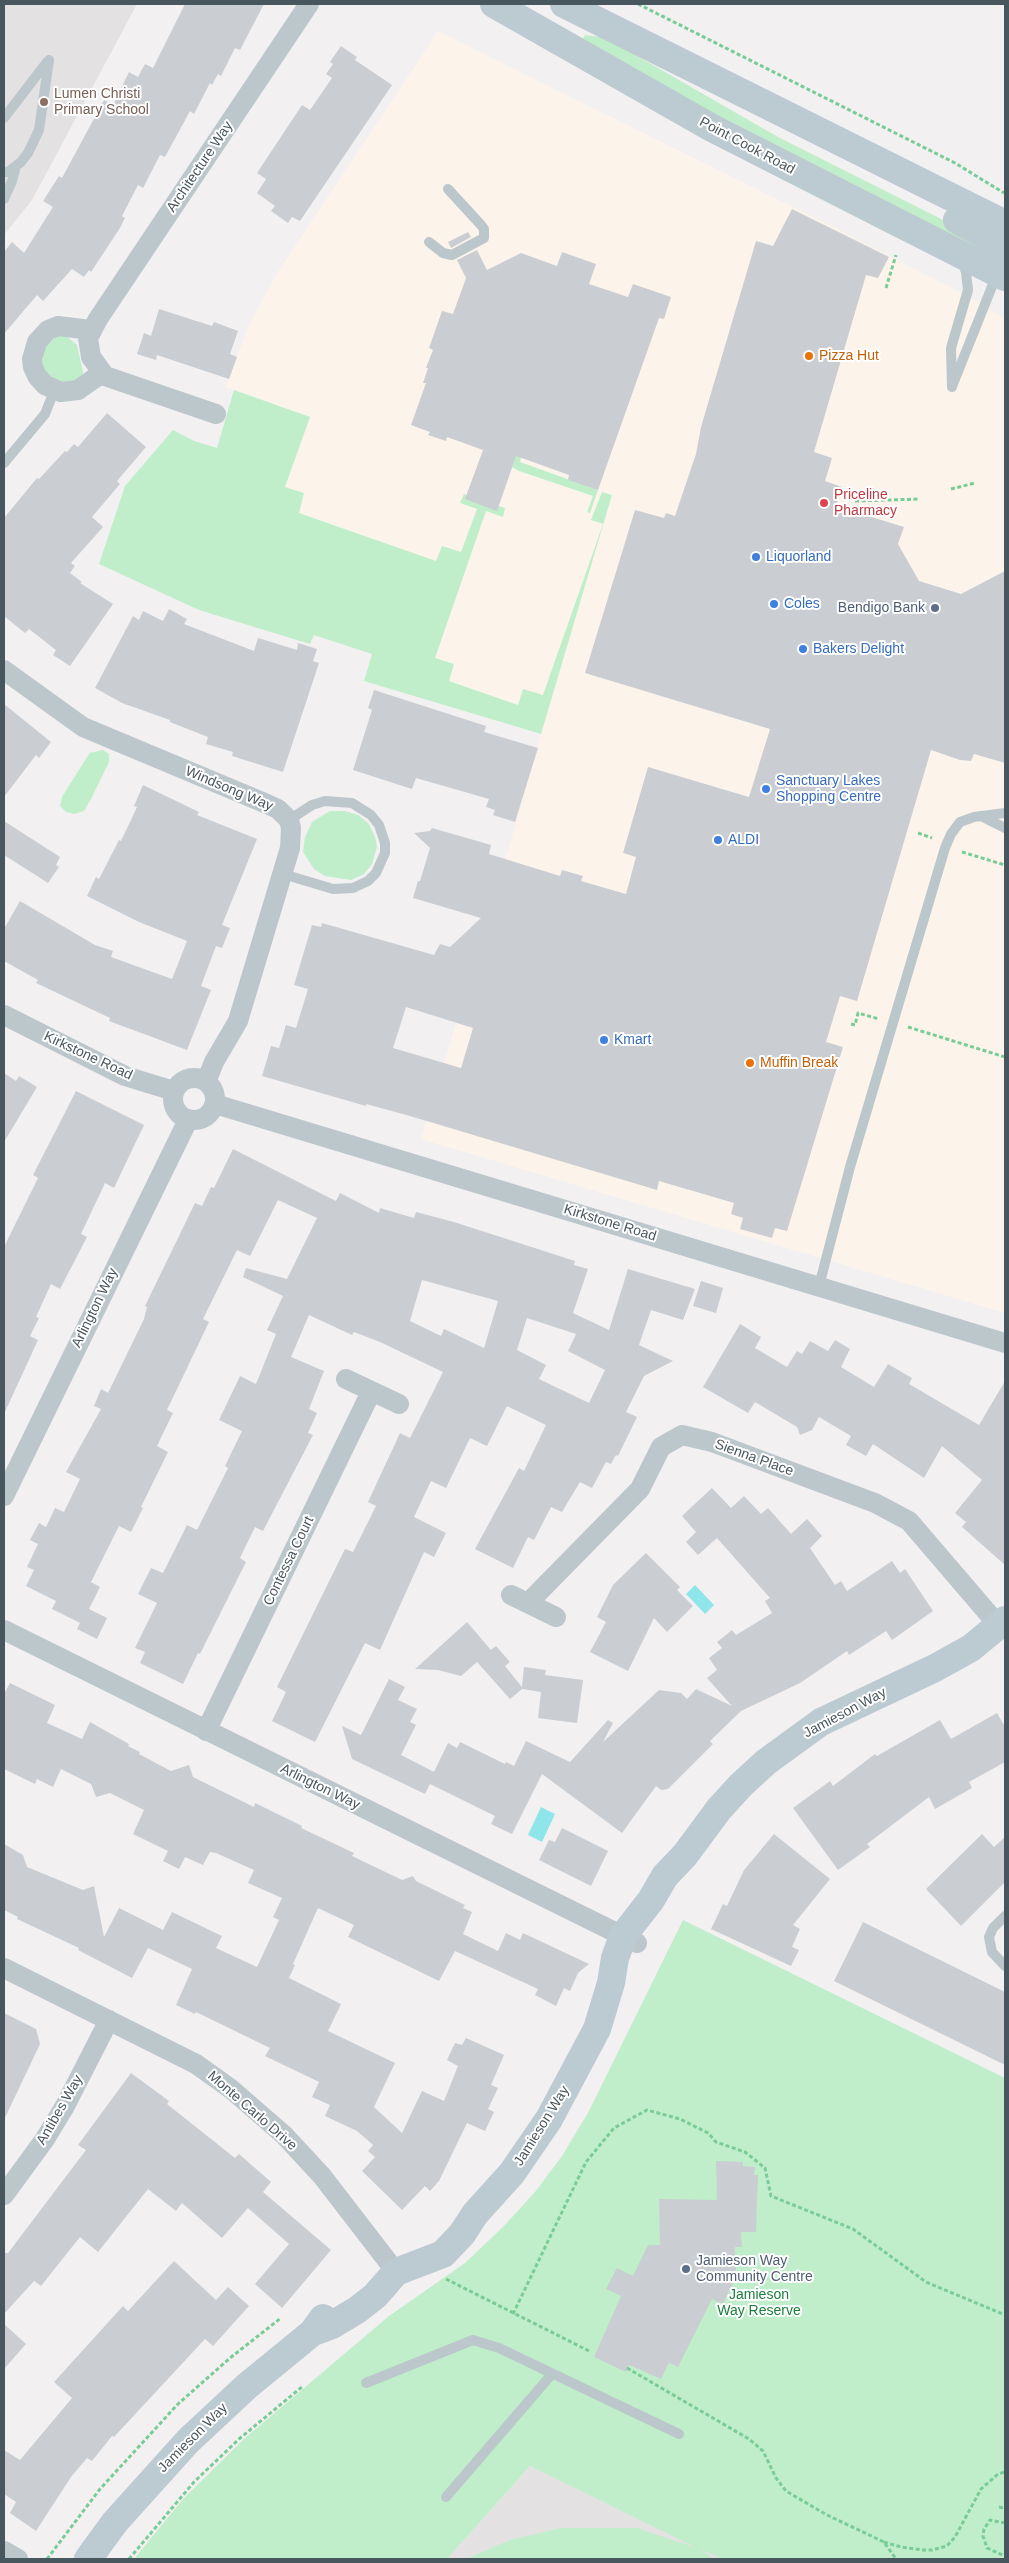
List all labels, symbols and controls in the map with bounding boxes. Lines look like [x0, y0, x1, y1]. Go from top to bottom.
place label: Lumen Christi Primary School [54, 86, 149, 118]
marker: Lumen Christi Primary School [38, 96, 50, 108]
street label: Point Cook Road [696, 114, 798, 178]
street label: Architecture Way [163, 118, 237, 216]
place label: Pizza Hut [819, 348, 879, 364]
marker: Pizza Hut [803, 350, 815, 362]
place label: Priceline Pharmacy [834, 487, 897, 520]
marker: Priceline Pharmacy [818, 497, 830, 509]
place label: Liquorland [766, 549, 831, 565]
marker: Liquorland [750, 551, 762, 563]
place label: Coles [784, 596, 820, 612]
marker: Coles [768, 598, 780, 610]
place label: Bendigo Bank [838, 600, 925, 616]
marker: Bendigo Bank [929, 602, 941, 614]
place label: Bakers Delight [813, 641, 904, 657]
marker: Bakers Delight [797, 643, 809, 655]
street label: Windsong Way [183, 763, 275, 815]
place label: Sanctuary Lakes Shopping Centre [776, 773, 881, 806]
marker: Sanctuary Lakes Shopping Centre [760, 783, 772, 795]
place label: ALDI [728, 832, 759, 848]
marker: ALDI [712, 834, 724, 846]
street label: Kirkstone Road [41, 1028, 135, 1084]
place label: Kmart [614, 1032, 651, 1048]
marker: Kmart [598, 1034, 610, 1046]
place label: Muffin Break [760, 1055, 838, 1071]
marker: Muffin Break [744, 1057, 756, 1069]
street label: Kirkstone Road [562, 1201, 658, 1245]
street label: Arlington Way [68, 1265, 122, 1351]
street label: Sienna Place [712, 1436, 796, 1480]
street label: Contessa Court [260, 1514, 318, 1608]
street label: Jamieson Way [801, 1684, 889, 1742]
street label: Arlington Way [277, 1760, 363, 1814]
street label: Monte Carlo Drive [204, 2068, 300, 2154]
street label: Antibes Way [33, 2072, 87, 2148]
street label: Jamieson Way [511, 2083, 573, 2169]
place label: Jamieson Way Community Centre [696, 2253, 813, 2286]
marker: Jamieson Way Community Centre [680, 2263, 692, 2275]
park label: Jamieson Way Reserve [717, 2287, 801, 2320]
street label: Jamieson Way [155, 2400, 231, 2476]

